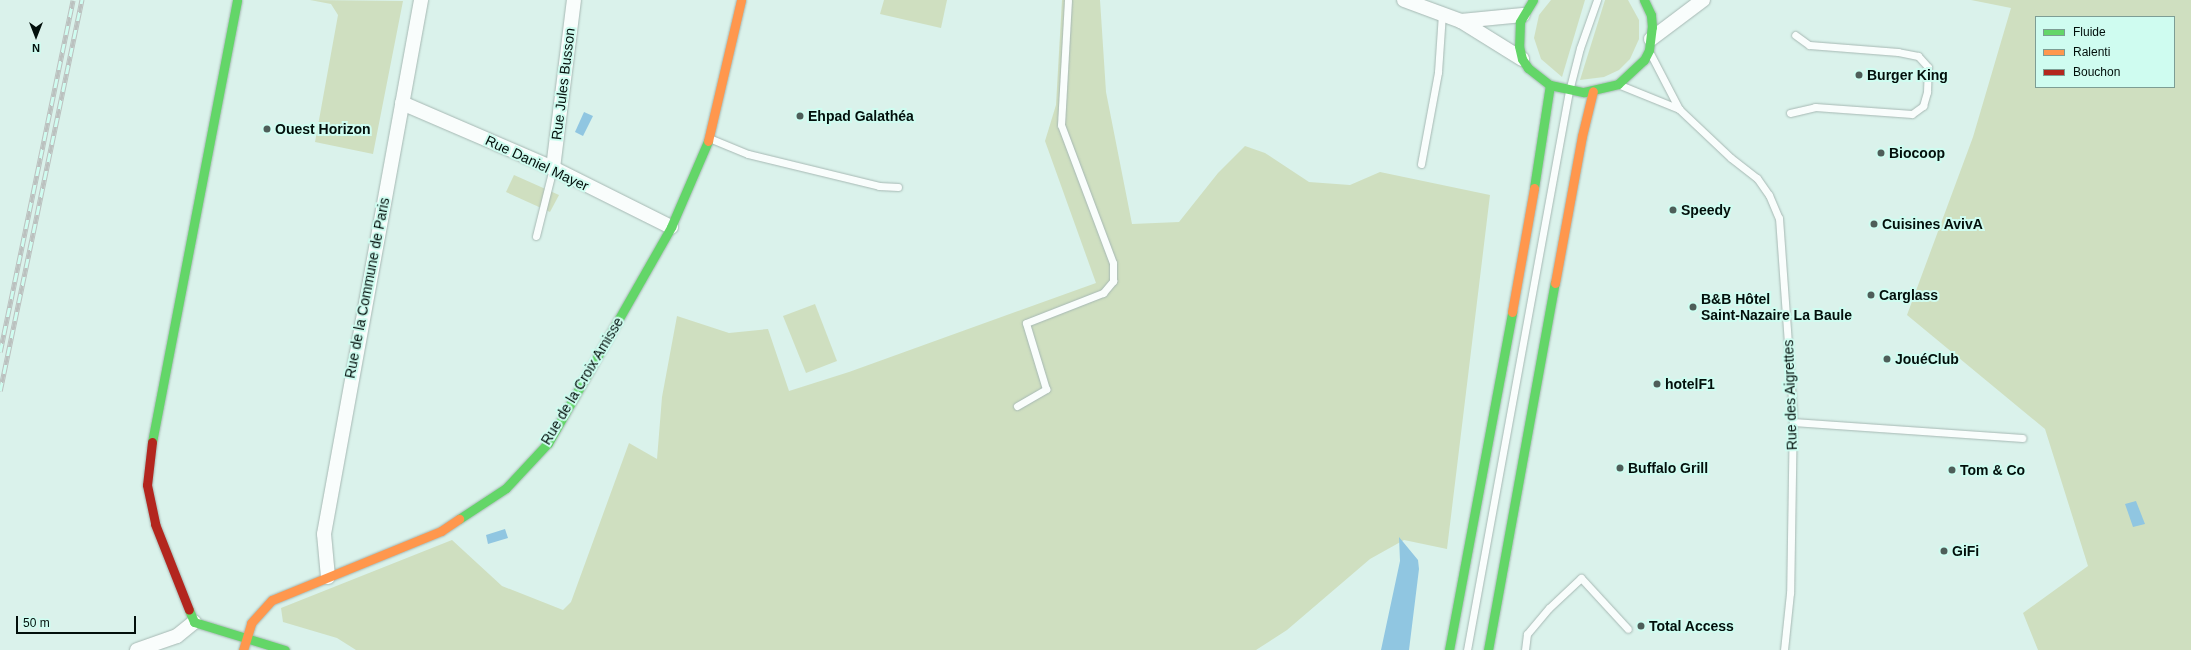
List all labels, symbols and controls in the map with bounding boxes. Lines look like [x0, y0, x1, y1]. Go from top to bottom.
north arrow [16, 16, 56, 56]
legend [2035, 16, 2175, 88]
text: Fluide [2073, 25, 2106, 39]
street label: Rue Jules Busson [548, 27, 578, 141]
text: N [32, 42, 40, 54]
text: Ralenti [2073, 45, 2110, 59]
text: Bouchon [2073, 65, 2120, 79]
place label: Burger King [1867, 67, 1948, 83]
marker: Burger King [1854, 70, 1864, 80]
place label: Ehpad Galathéa [808, 108, 914, 124]
marker: Ehpad Galathéa [795, 111, 805, 121]
place label: Ouest Horizon [275, 121, 371, 137]
marker: Ouest Horizon [262, 124, 272, 134]
street label: Rue Daniel Mayer [483, 132, 591, 194]
place label: Biocoop [1889, 145, 1945, 161]
marker: Biocoop [1876, 148, 1886, 158]
street label: Rue de la Commune de Paris [341, 196, 393, 380]
place label: Speedy [1681, 202, 1731, 218]
marker: Speedy [1668, 205, 1678, 215]
place label: Cuisines AvivA [1882, 216, 1983, 232]
marker: Cuisines AvivA [1869, 219, 1879, 229]
place label: Carglass [1879, 287, 1938, 303]
marker: Carglass [1866, 290, 1876, 300]
place label: B&B Hôtel Saint-Nazaire La Baule [1701, 291, 1852, 324]
marker: B&B Hôtel Saint-Nazaire La Baule [1688, 302, 1698, 312]
street label: Rue de la Croix Amisse [537, 314, 627, 448]
street label: Rue des Aigrettes [1780, 339, 1800, 451]
place label: JouéClub [1895, 351, 1959, 367]
marker: JouéClub [1882, 354, 1892, 364]
place label: hotelF1 [1665, 376, 1715, 392]
marker: hotelF1 [1652, 379, 1662, 389]
place label: Buffalo Grill [1628, 460, 1708, 476]
place label: Tom & Co [1960, 462, 2025, 478]
marker: Buffalo Grill [1615, 463, 1625, 473]
marker: Tom & Co [1947, 465, 1957, 475]
place label: GiFi [1952, 543, 1979, 559]
marker: GiFi [1939, 546, 1949, 556]
scale bar [18, 608, 138, 634]
text: 50 m [23, 616, 50, 630]
place label: Total Access [1649, 618, 1734, 634]
marker: Total Access [1636, 621, 1646, 631]

